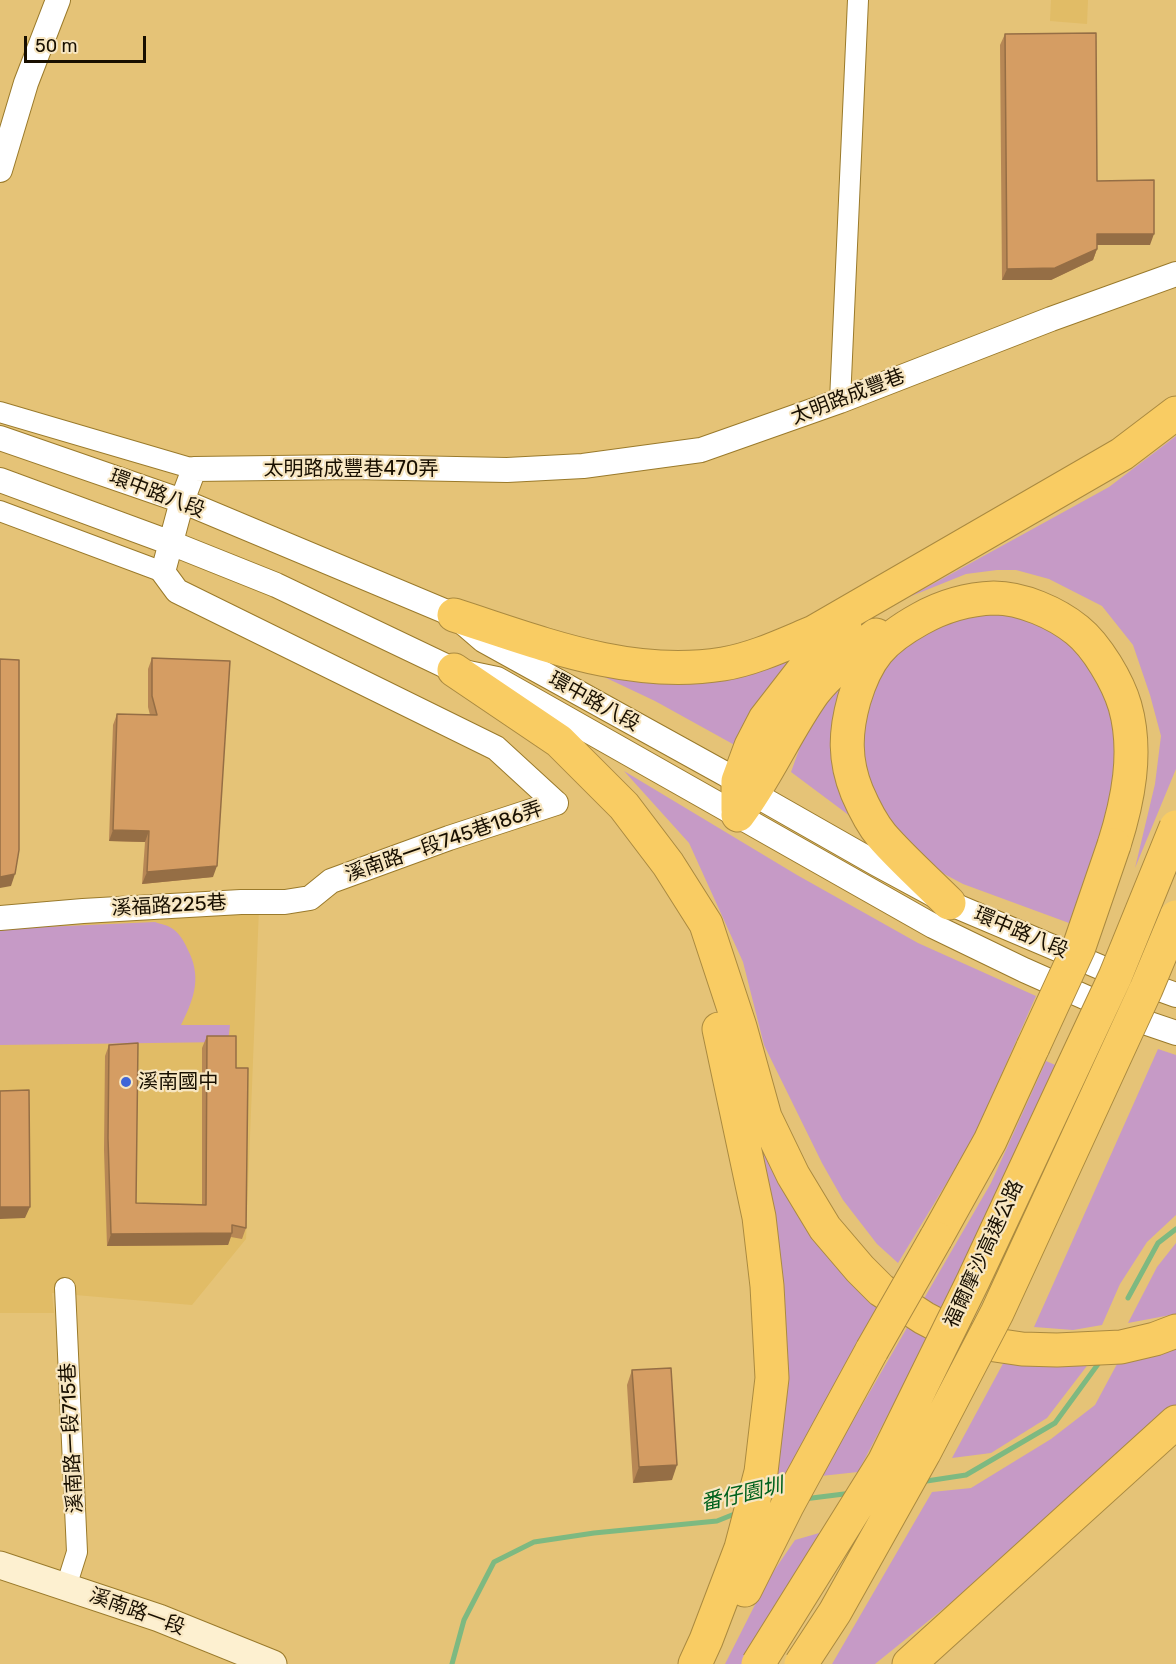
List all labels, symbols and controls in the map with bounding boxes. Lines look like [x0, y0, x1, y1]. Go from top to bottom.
scale bar [27, 24, 148, 62]
text: 50 m [35, 35, 78, 57]
street label: 太明路成豐巷 [788, 364, 908, 430]
street label: 太明路成豐巷470弄 [263, 457, 439, 481]
street label: 環中路八段 [106, 465, 208, 523]
street label: 環中路八段 [544, 667, 644, 737]
street label: 溪南路一段745巷186弄 [342, 797, 546, 887]
street label: 溪福路225巷 [111, 891, 227, 921]
street label: 環中路八段 [970, 902, 1072, 964]
place label: 溪南國中 [138, 1070, 218, 1094]
marker: 溪南國中 [119, 1075, 133, 1089]
street label: 福爾摩沙高速公路 [939, 1176, 1029, 1332]
street label: 溪南路一段715巷 [56, 1362, 88, 1514]
water label: 番仔園圳 [698, 1473, 786, 1517]
street label: 溪南路一段 [86, 1584, 188, 1640]

